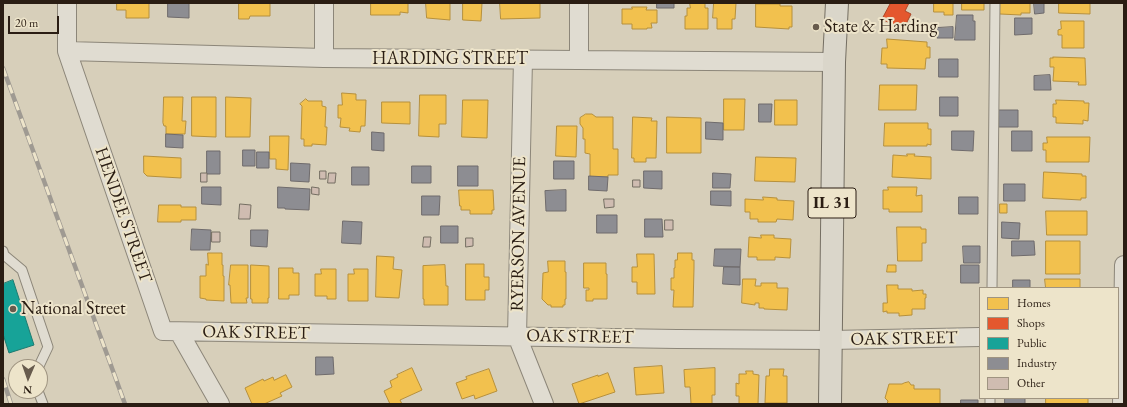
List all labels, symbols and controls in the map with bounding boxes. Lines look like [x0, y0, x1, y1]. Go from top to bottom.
scale bar [10, 8, 61, 34]
text: 20 m [15, 15, 38, 31]
place label: State & Harding [824, 16, 937, 38]
marker: State & Harding [811, 22, 821, 32]
street label: HARDING STREET [372, 48, 528, 70]
street label: HENDEE STREET [90, 144, 156, 286]
street label: RYERSON AVENUE [507, 157, 531, 311]
road number: IL 31 [808, 188, 856, 218]
legend [979, 287, 1119, 399]
text: Homes [1017, 295, 1051, 311]
place label: National Street [21, 298, 126, 320]
marker: National Street [8, 304, 18, 314]
text: Shops [1017, 315, 1045, 331]
street label: OAK STREET [202, 321, 310, 345]
street label: OAK STREET [526, 325, 634, 349]
street label: OAK STREET [850, 327, 958, 351]
text: Public [1017, 335, 1047, 351]
text: Industry [1017, 355, 1057, 371]
north arrow [8, 359, 48, 399]
text: Other [1017, 375, 1045, 391]
text: N [23, 383, 32, 397]

